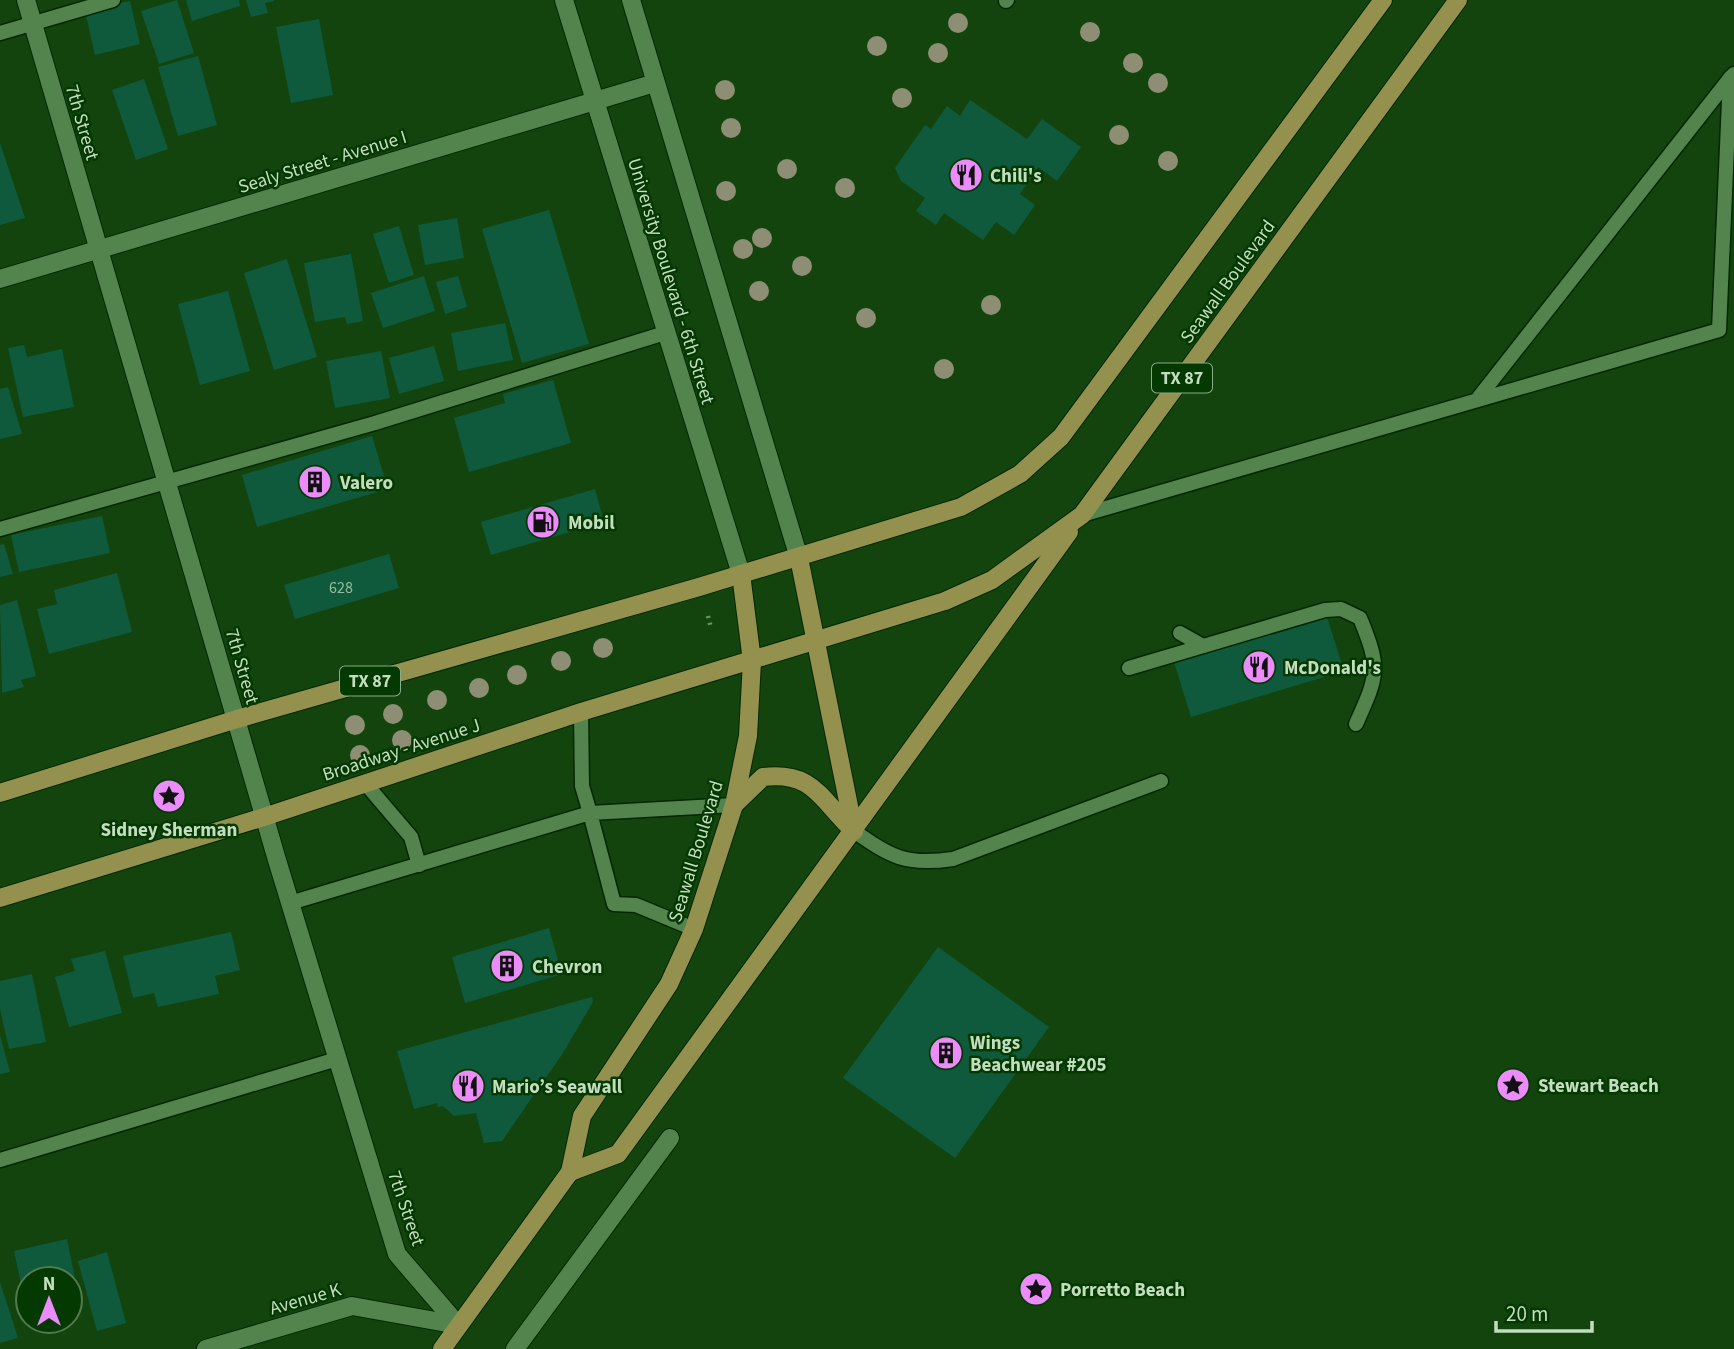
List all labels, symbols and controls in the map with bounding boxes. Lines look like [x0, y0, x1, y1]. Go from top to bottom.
street label: 7th Street [58, 81, 105, 164]
street label: Sealy Street - Avenue I [235, 124, 410, 201]
street label: University Boulevard - 6th Street [620, 155, 721, 408]
restaurant icon: Chili's [947, 156, 985, 194]
place label: Chili's [990, 163, 1042, 190]
street label: Seawall Boulevard [1174, 215, 1282, 349]
road number: TX 87 [1152, 364, 1212, 392]
building icon: Valero [296, 463, 334, 501]
place label: Valero [339, 470, 393, 497]
fuel station icon: Mobil [524, 503, 562, 541]
place label: Mobil [568, 510, 615, 537]
house number: 628 [329, 577, 353, 599]
street label: 7th Street [218, 625, 265, 708]
restaurant icon: McDonald's [1240, 648, 1278, 686]
place label: McDonald's [1284, 655, 1381, 682]
road number: TX 87 [340, 666, 400, 696]
street label: Broadway - Avenue J [319, 712, 484, 789]
place icon: Sidney Sherman [150, 777, 188, 815]
street label: Seawall Boulevard [662, 777, 731, 925]
place label: Sidney Sherman [101, 817, 237, 844]
building icon: Chevron [488, 947, 526, 985]
place label: Chevron [532, 954, 602, 981]
place label: Wings Beachwear #205 [970, 1030, 1107, 1079]
building icon: Wings Beachwear #205 [927, 1034, 965, 1072]
place icon: Stewart Beach [1494, 1066, 1532, 1104]
restaurant icon: Mario’s Seawall [449, 1067, 487, 1105]
place label: Stewart Beach [1538, 1073, 1659, 1100]
place label: Mario’s Seawall [492, 1074, 623, 1101]
street label: 7th Street [380, 1167, 431, 1250]
north arrow [14, 1265, 84, 1335]
place icon: Porretto Beach [1017, 1270, 1055, 1308]
text: N [43, 1271, 55, 1298]
street label: Avenue K [266, 1276, 344, 1323]
place label: Porretto Beach [1060, 1277, 1185, 1304]
scale bar [1496, 1290, 1592, 1334]
text: 20 m [1506, 1299, 1548, 1329]

